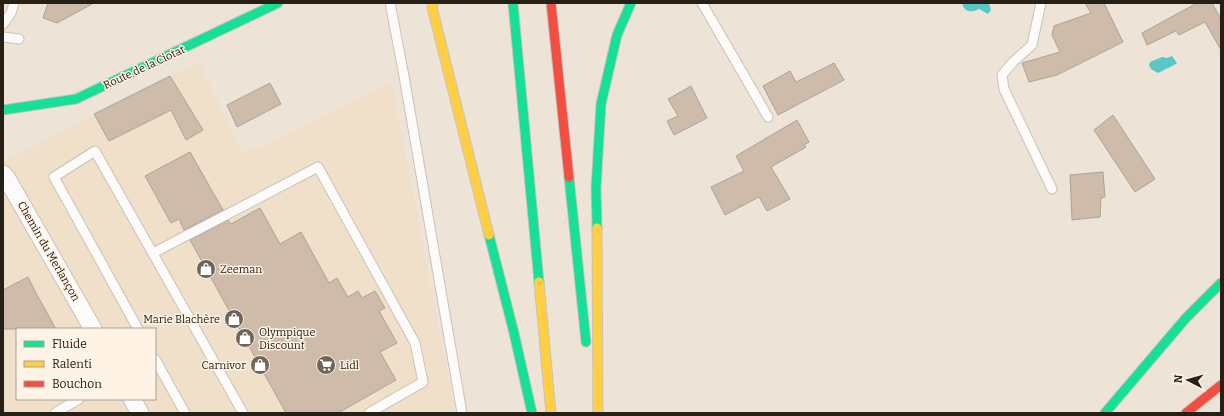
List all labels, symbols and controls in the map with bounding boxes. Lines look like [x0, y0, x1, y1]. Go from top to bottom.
street label: Route de la Ciotat [101, 43, 187, 92]
street label: Chemin du Merlançon [15, 199, 82, 304]
shop icon: Zeeman [195, 258, 217, 280]
place label: Zeeman [220, 263, 262, 276]
shop icon: Marie Blachère [223, 308, 245, 330]
place label: Marie Blachère [143, 313, 220, 326]
place label: Olympique Discount [259, 326, 315, 352]
shop icon: Olympique Discount [234, 327, 256, 349]
legend [16, 328, 156, 400]
text: Fluide [52, 337, 87, 351]
shop icon: Carnivor [249, 354, 271, 376]
supermarket icon: Lidl [315, 354, 337, 376]
text: Ralenti [52, 357, 92, 371]
place label: Carnivor [202, 359, 246, 372]
place label: Lidl [340, 359, 359, 372]
north arrow [1168, 360, 1208, 400]
text: N [1172, 374, 1186, 384]
text: Bouchon [52, 377, 102, 391]

